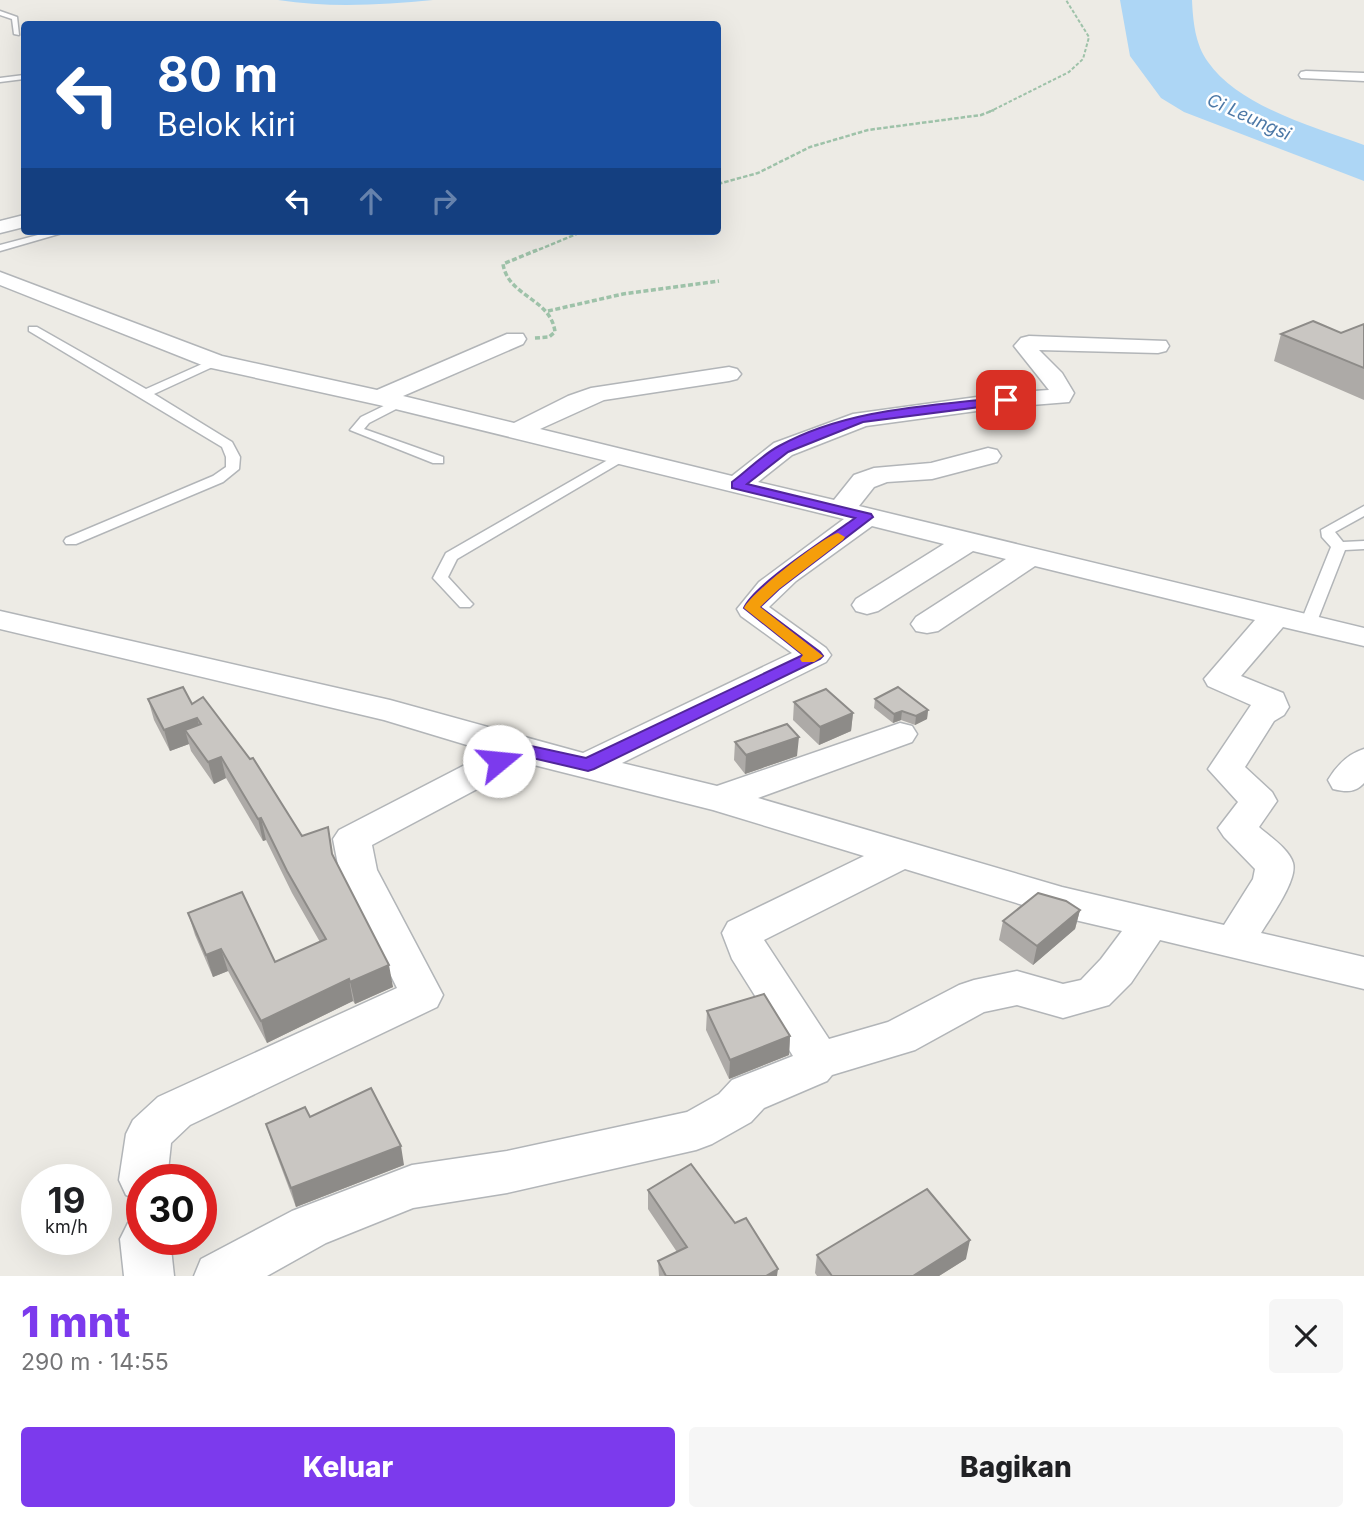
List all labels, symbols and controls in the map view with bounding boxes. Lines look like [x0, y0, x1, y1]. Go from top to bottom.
text: 80 m [157, 45, 278, 104]
icon: left [42, 49, 133, 140]
water label: Ci Leungsi [1204, 89, 1295, 145]
text: Belok kiri [157, 105, 296, 144]
icon: left [279, 182, 317, 220]
icon: ahead [352, 182, 390, 220]
icon: right [425, 182, 463, 220]
pin [976, 370, 1036, 430]
icon: arrive [987, 381, 1025, 419]
position arrow [462, 724, 536, 798]
speed limit sign: 30 [126, 1164, 217, 1255]
text: 19 [48, 1179, 85, 1221]
text: km/h [45, 1216, 88, 1237]
text: 1 mnt [21, 1296, 130, 1347]
button: close [1269, 1299, 1343, 1373]
text: 290 m · 14:55 [21, 1348, 169, 1376]
button: Keluar [21, 1427, 675, 1507]
button: Bagikan [689, 1427, 1343, 1507]

